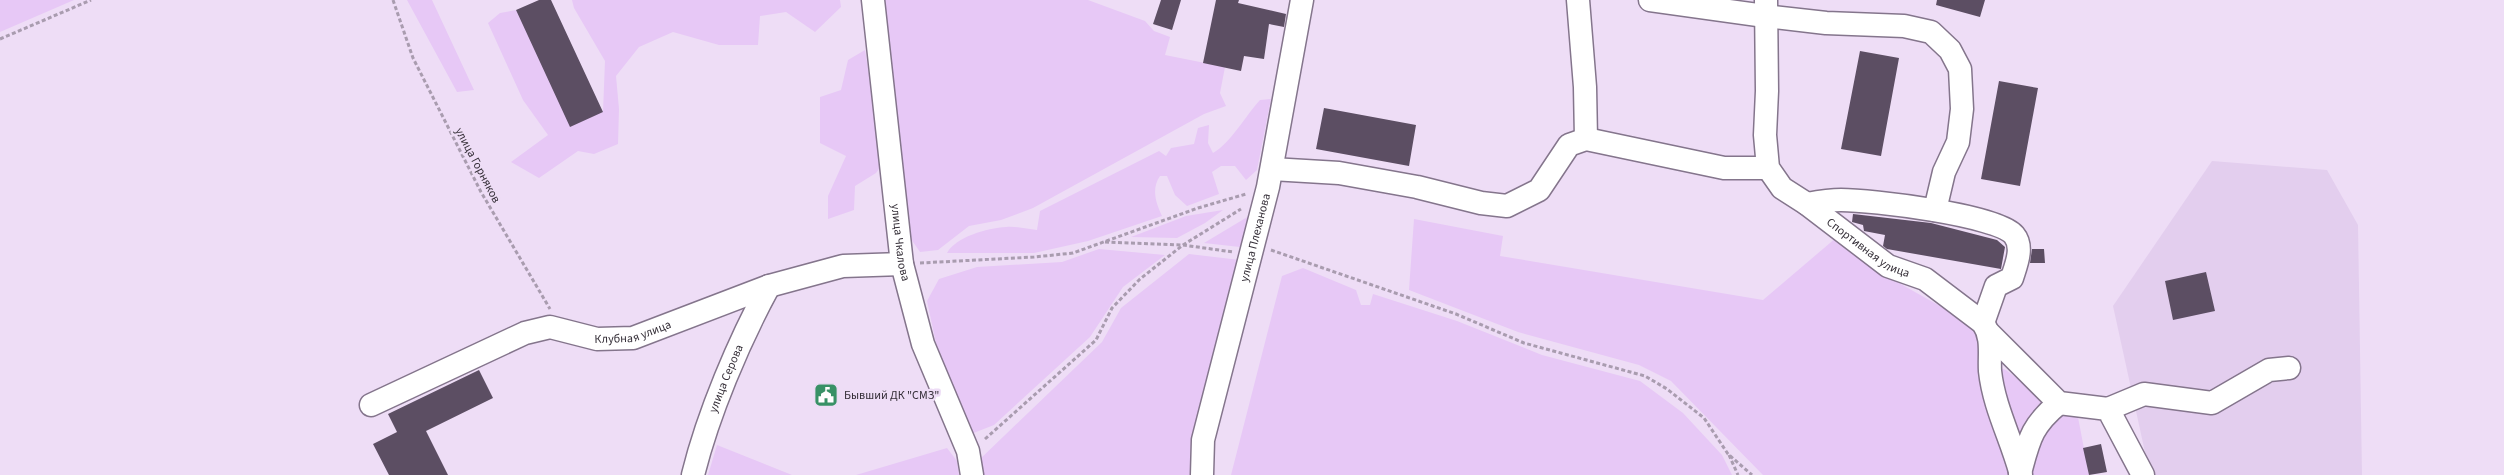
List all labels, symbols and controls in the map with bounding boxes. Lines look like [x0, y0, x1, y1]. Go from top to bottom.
street label: улица Горняков [451, 125, 505, 206]
street label: улица Плеханова [1236, 192, 1275, 284]
street label: улица Чкалова [886, 203, 914, 283]
street label: Спортивная улица [1823, 214, 1912, 282]
street label: Клубная улица [594, 316, 674, 348]
street label: улица Серова [705, 342, 748, 415]
public building icon: Бывший ДК "СМЗ" [813, 382, 839, 408]
place label: Бывший ДК "СМЗ" [844, 387, 939, 404]

